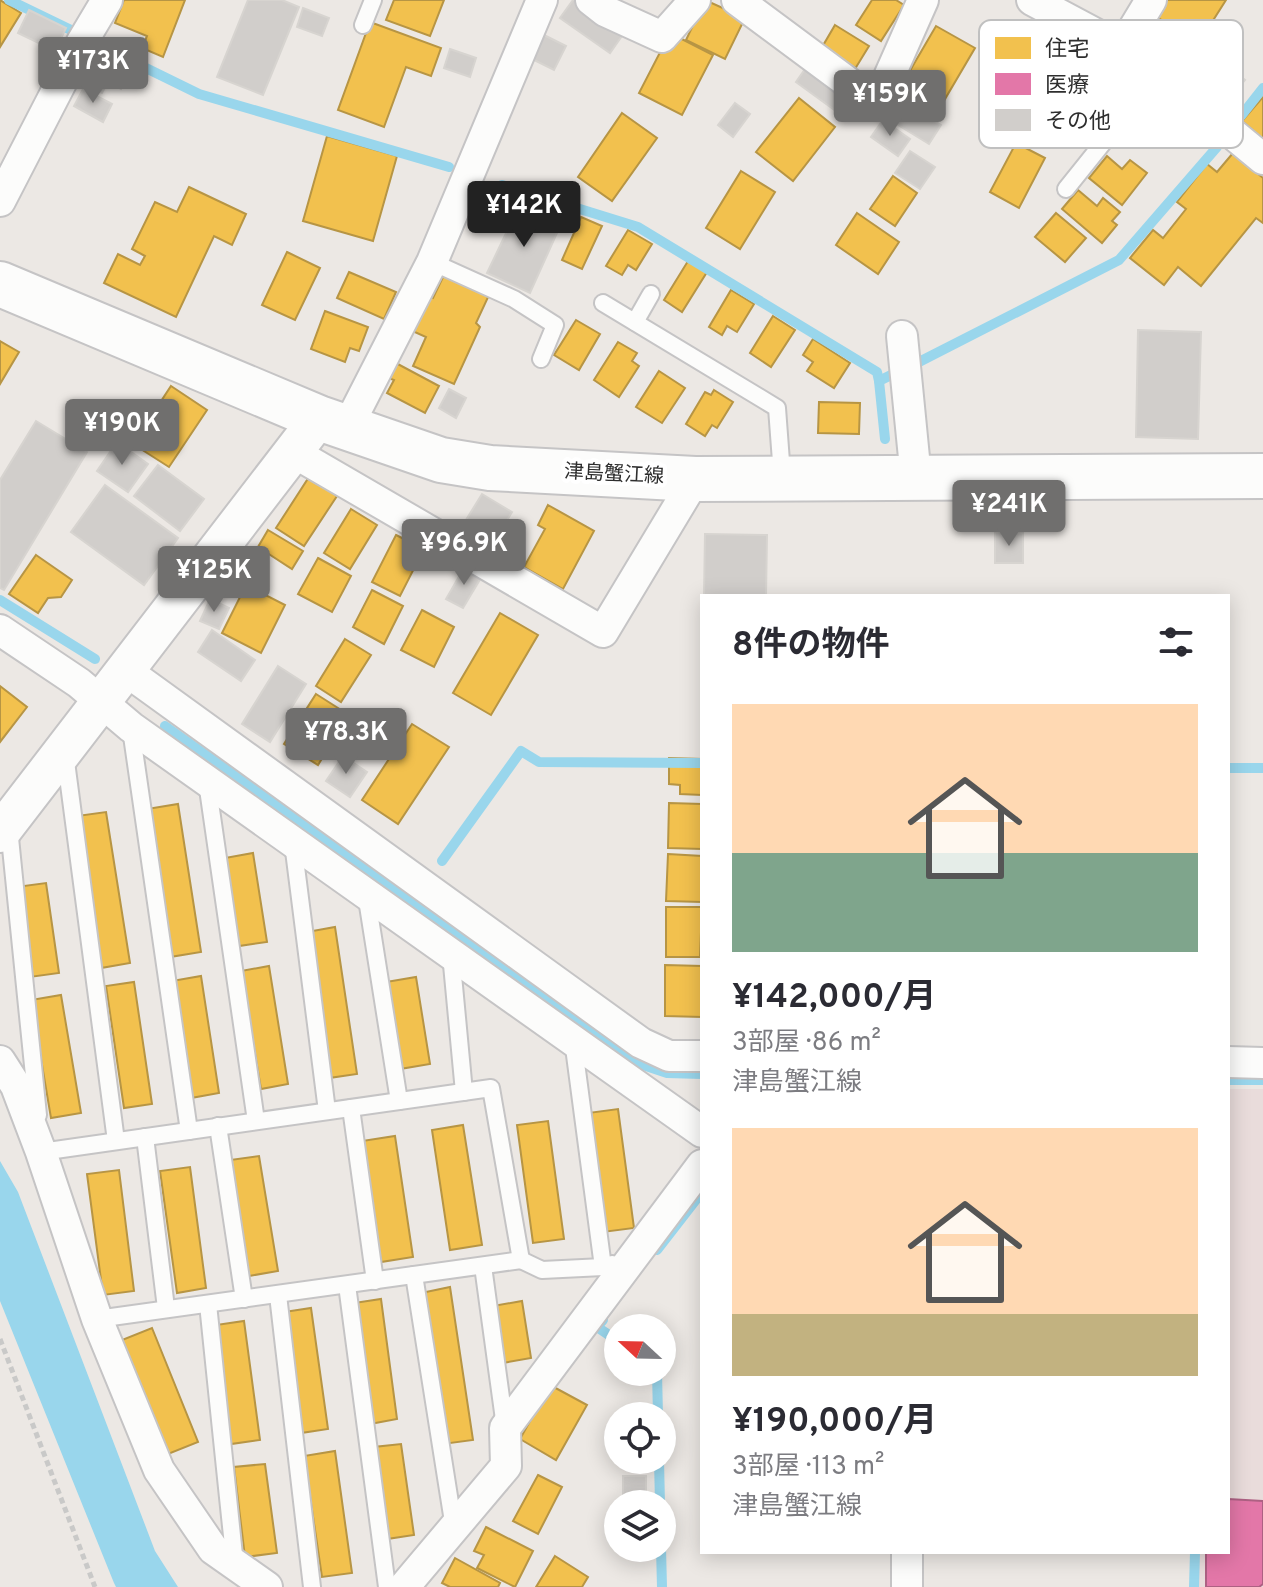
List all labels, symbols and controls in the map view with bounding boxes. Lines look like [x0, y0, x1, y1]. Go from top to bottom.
legend [979, 20, 1243, 148]
pin: ¥173K [37, 37, 149, 105]
text: 住宅 [1045, 37, 1089, 64]
text: ¥173K [56, 46, 130, 79]
pin: ¥159K [834, 70, 946, 138]
text: 医療 [1045, 73, 1089, 100]
text: ¥159K [852, 79, 928, 112]
text: その他 [1045, 109, 1111, 136]
pin: ¥142K [468, 181, 580, 249]
text: ¥142K [485, 190, 563, 223]
pin: ¥190K [66, 399, 178, 467]
text: ¥190K [83, 408, 161, 441]
street label: 津島蟹江線 [563, 459, 665, 491]
pin: ¥241K [953, 480, 1065, 548]
text: ¥241K [970, 489, 1048, 522]
pin: ¥96.9K [399, 519, 529, 587]
text: ¥96.9K [420, 528, 508, 561]
pin: ¥125K [158, 546, 270, 614]
text: ¥125K [176, 555, 252, 588]
icon: filters [1154, 620, 1198, 664]
text: 8件の物件 [732, 625, 889, 668]
pin: ¥78.3K [281, 708, 411, 776]
text: ¥78.3K [304, 717, 388, 750]
icon: home [893, 756, 1037, 900]
text: ¥142,000/月 [732, 977, 936, 1020]
text: 3部屋 · 86 m² [732, 1027, 881, 1060]
text: 津島蟹江線 [732, 1067, 862, 1100]
icon: home [893, 1180, 1037, 1324]
north arrow [604, 1314, 676, 1386]
map controls [604, 1314, 676, 1562]
text: ¥190,000/月 [732, 1401, 937, 1444]
button: locate [604, 1402, 676, 1474]
text: 3部屋 · 113 m² [732, 1451, 884, 1484]
button: layers [604, 1490, 676, 1562]
text: 津島蟹江線 [732, 1491, 862, 1524]

